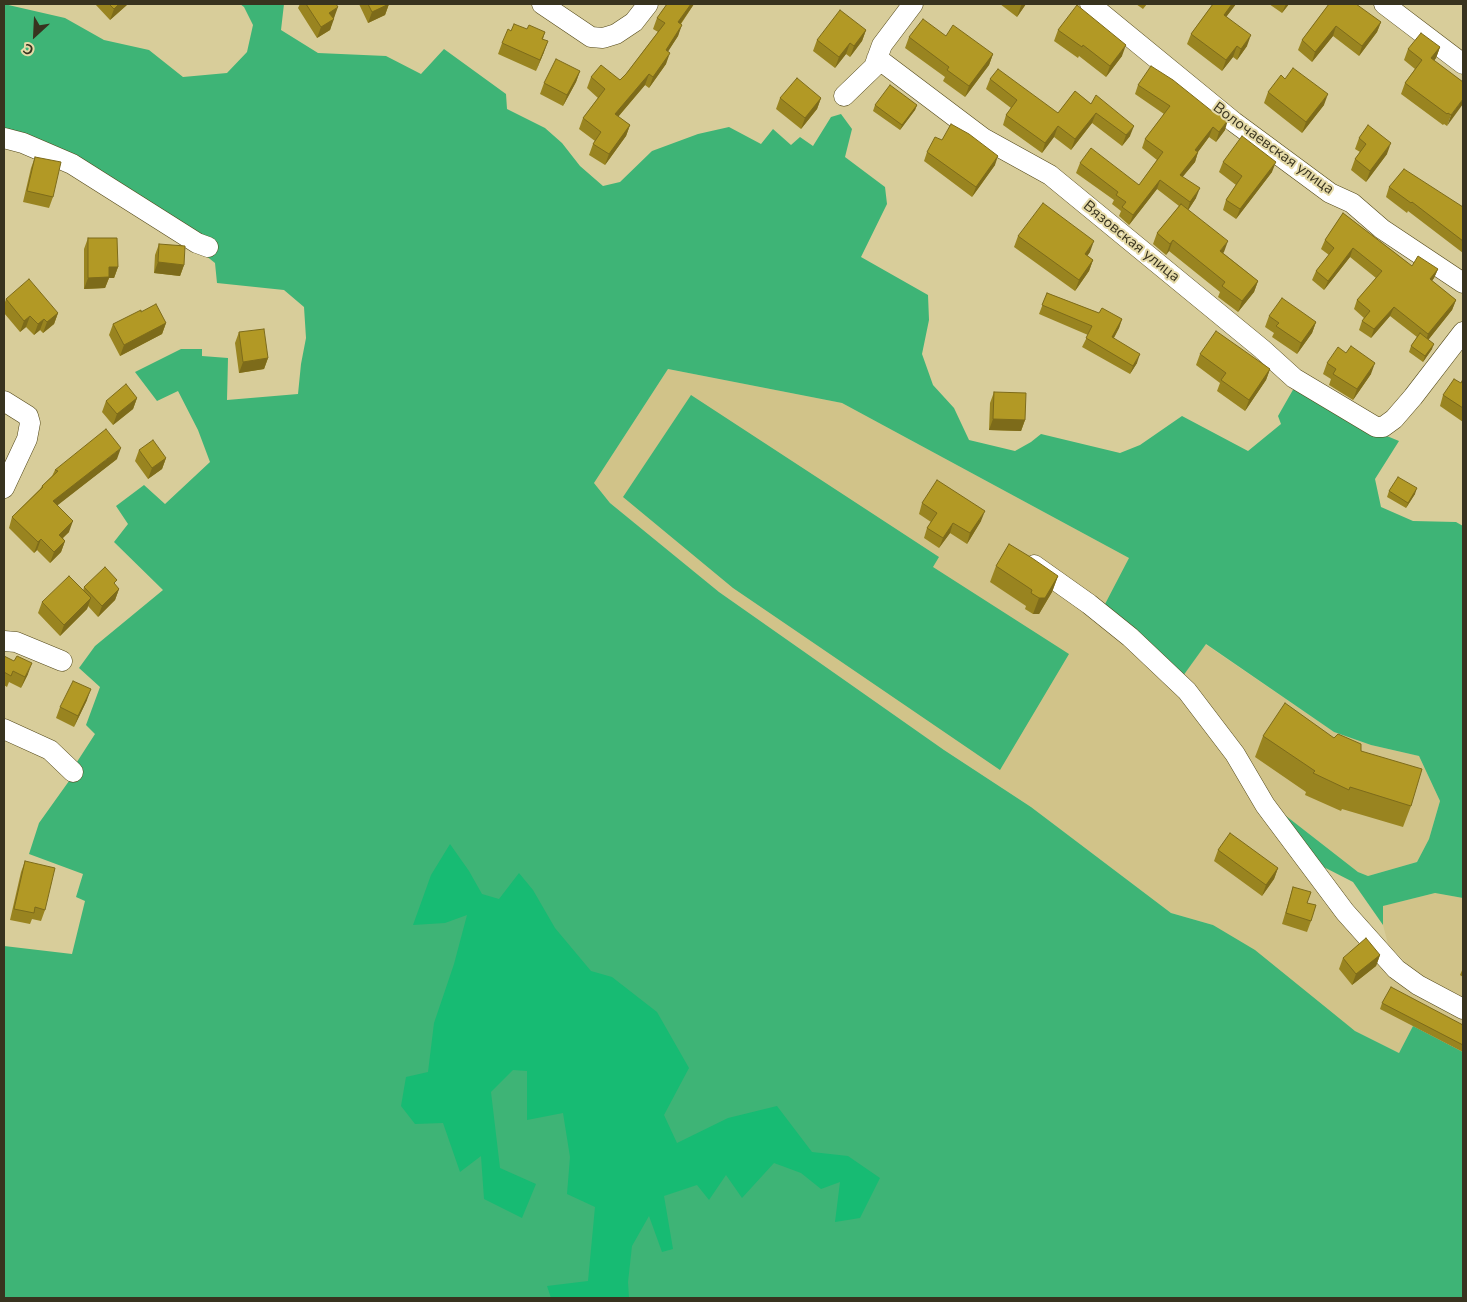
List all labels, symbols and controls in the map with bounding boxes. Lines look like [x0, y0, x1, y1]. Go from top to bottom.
north arrow [10, 10, 60, 60]
text: С [20, 38, 37, 60]
street label: Волочаевская улица [1209, 99, 1337, 199]
street label: Вязовская улица [1079, 197, 1183, 287]

